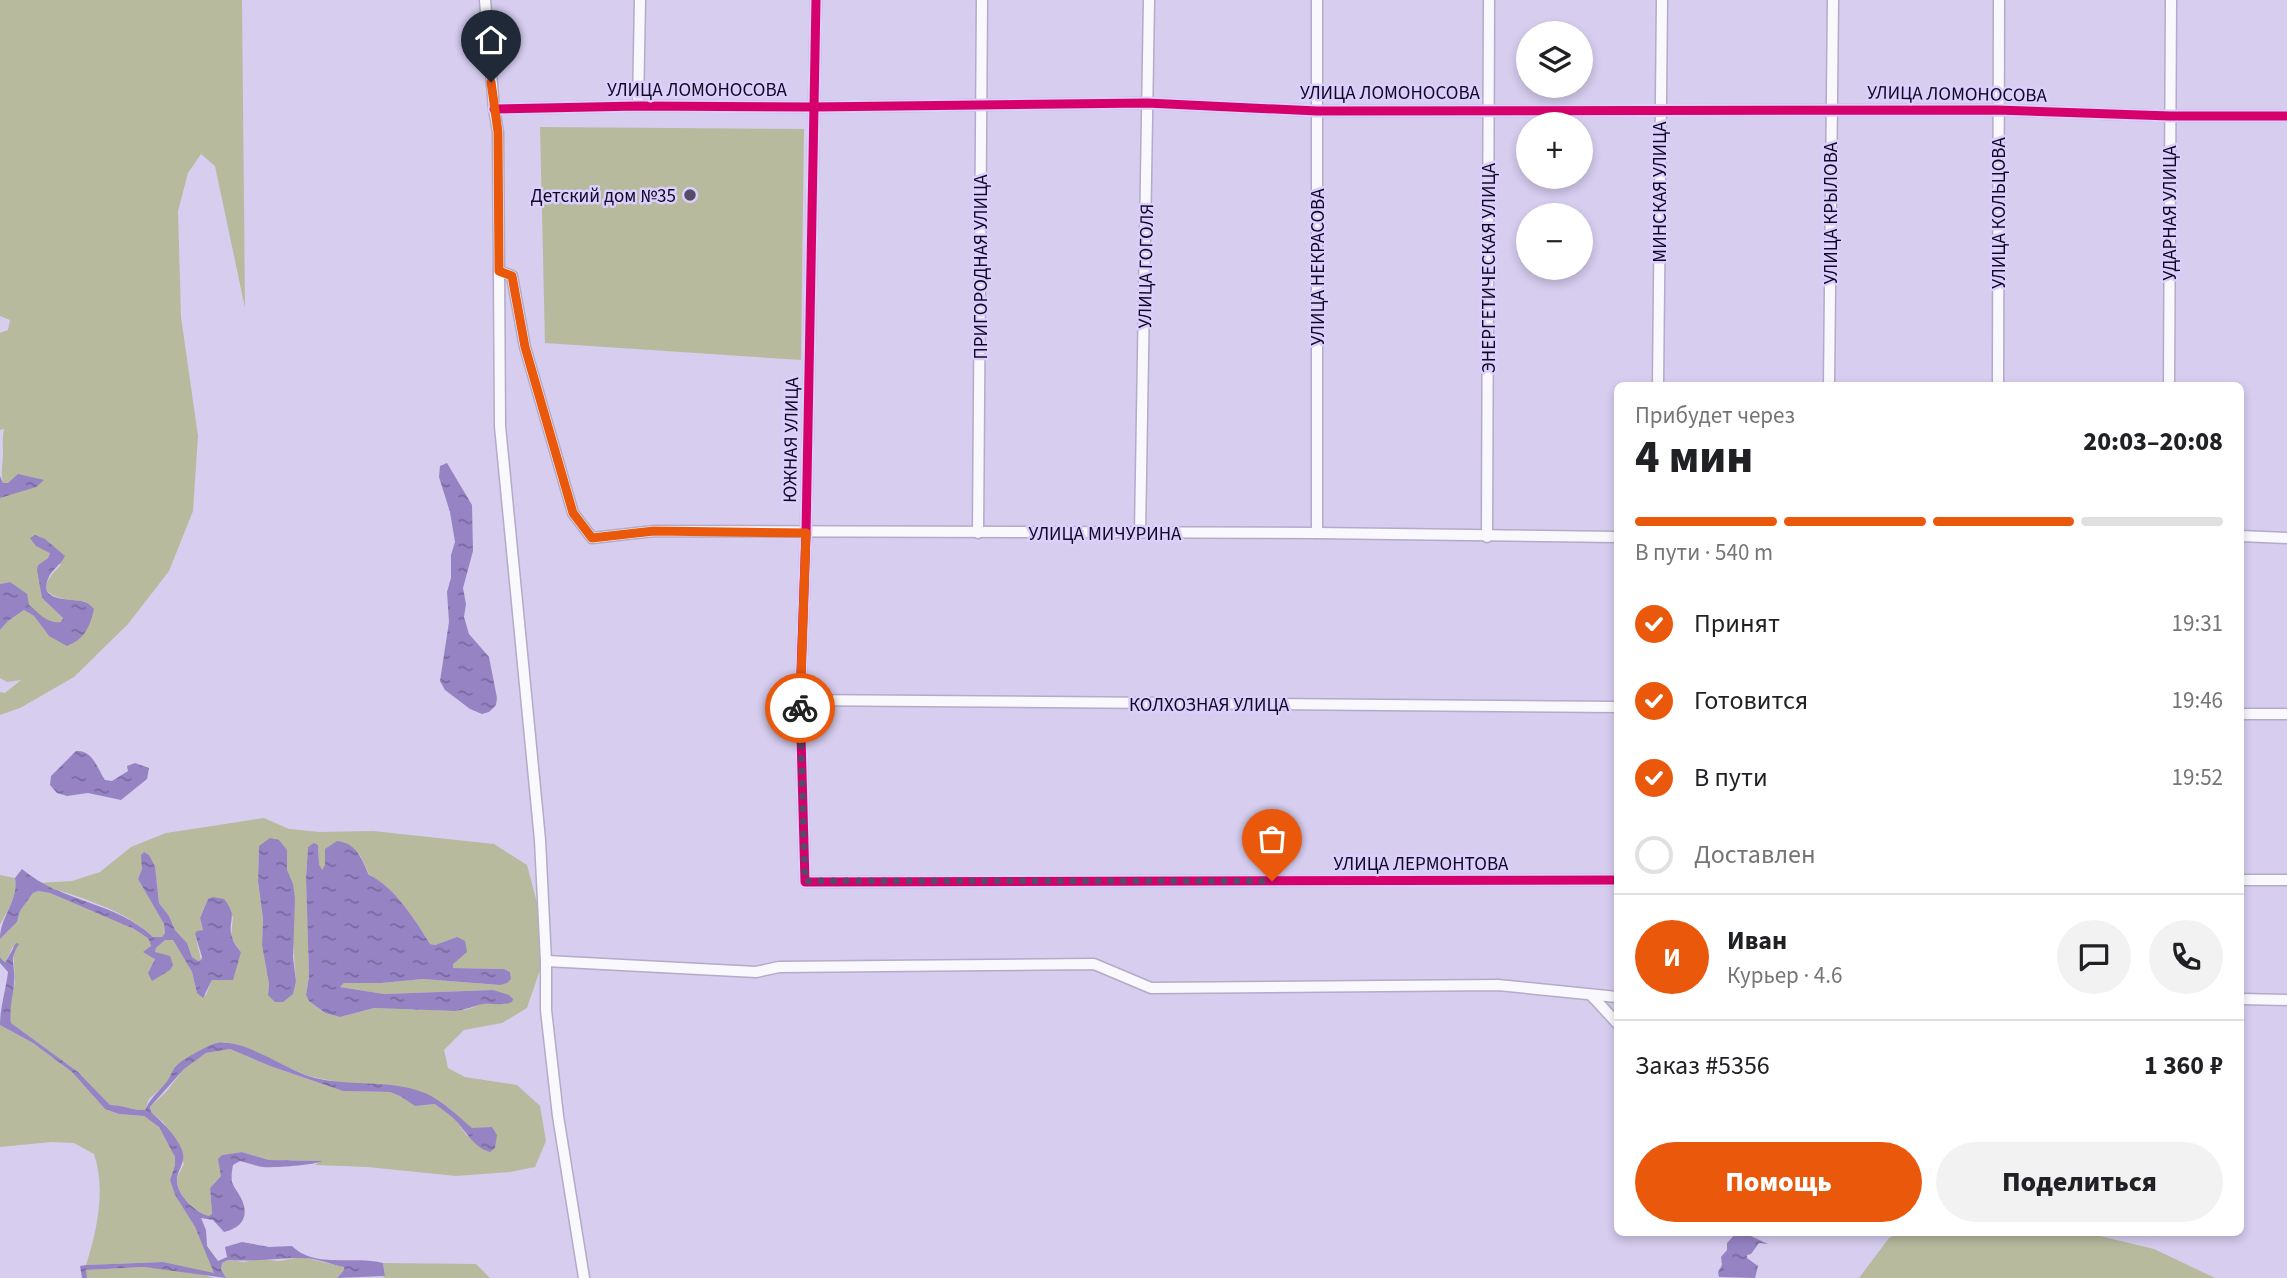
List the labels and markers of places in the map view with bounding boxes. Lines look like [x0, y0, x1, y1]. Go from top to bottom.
pin [461, 10, 521, 82]
place label: Детский дом №35 [531, 183, 676, 210]
marker: Детский дом №35 [682, 187, 698, 203]
pin [1242, 809, 1302, 881]

